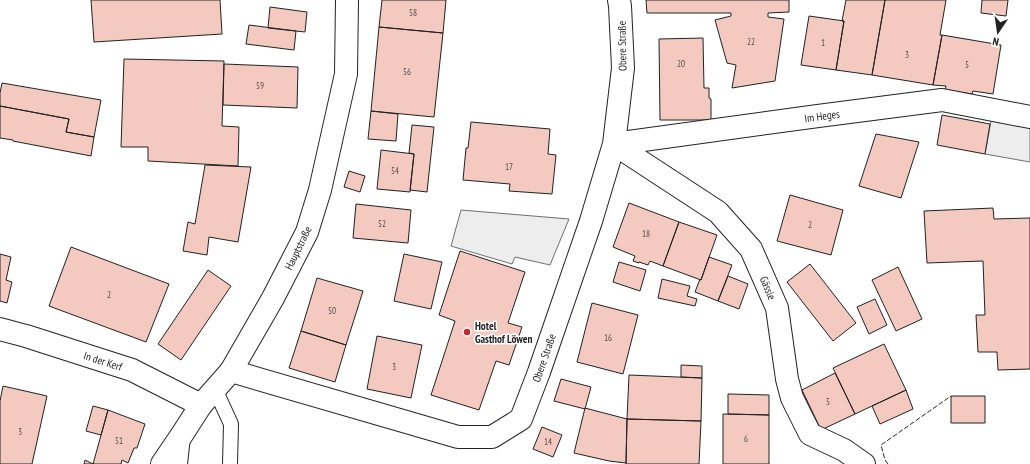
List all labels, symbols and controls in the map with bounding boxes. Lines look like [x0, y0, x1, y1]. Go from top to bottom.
house number: 58 [409, 7, 417, 18]
north arrow [978, 12, 1018, 52]
street label: Obere Straße [615, 20, 629, 71]
text: N [991, 34, 1000, 49]
house number: 22 [747, 36, 755, 47]
house number: 1 [821, 37, 825, 48]
house number: 3 [905, 49, 909, 60]
house number: 20 [677, 58, 685, 69]
house number: 5 [965, 59, 969, 70]
house number: 56 [403, 66, 411, 77]
house number: 59 [256, 80, 264, 91]
street label: Im Heges [803, 107, 841, 125]
house number: 17 [505, 161, 513, 172]
house number: 54 [391, 165, 399, 176]
house number: 52 [378, 218, 386, 229]
house number: 2 [808, 219, 812, 230]
street label: Hauptstraße [281, 223, 315, 272]
house number: 18 [642, 228, 650, 239]
street label: Gässle [757, 274, 779, 302]
house number: 2 [107, 289, 111, 300]
house number: 50 [328, 305, 336, 316]
place label: Hotel Gasthof Löwen [475, 319, 532, 346]
marker: Hotel Gasthof Löwen [462, 327, 472, 337]
street label: Obere Straße [529, 332, 559, 384]
house number: 16 [604, 332, 612, 343]
street label: In der Kerf [82, 348, 125, 374]
house number: 3 [392, 361, 396, 372]
house number: 5 [826, 396, 830, 407]
house number: 3 [18, 426, 22, 437]
house number: 6 [744, 433, 748, 444]
house number: 51 [115, 435, 123, 446]
house number: 14 [544, 436, 552, 447]

